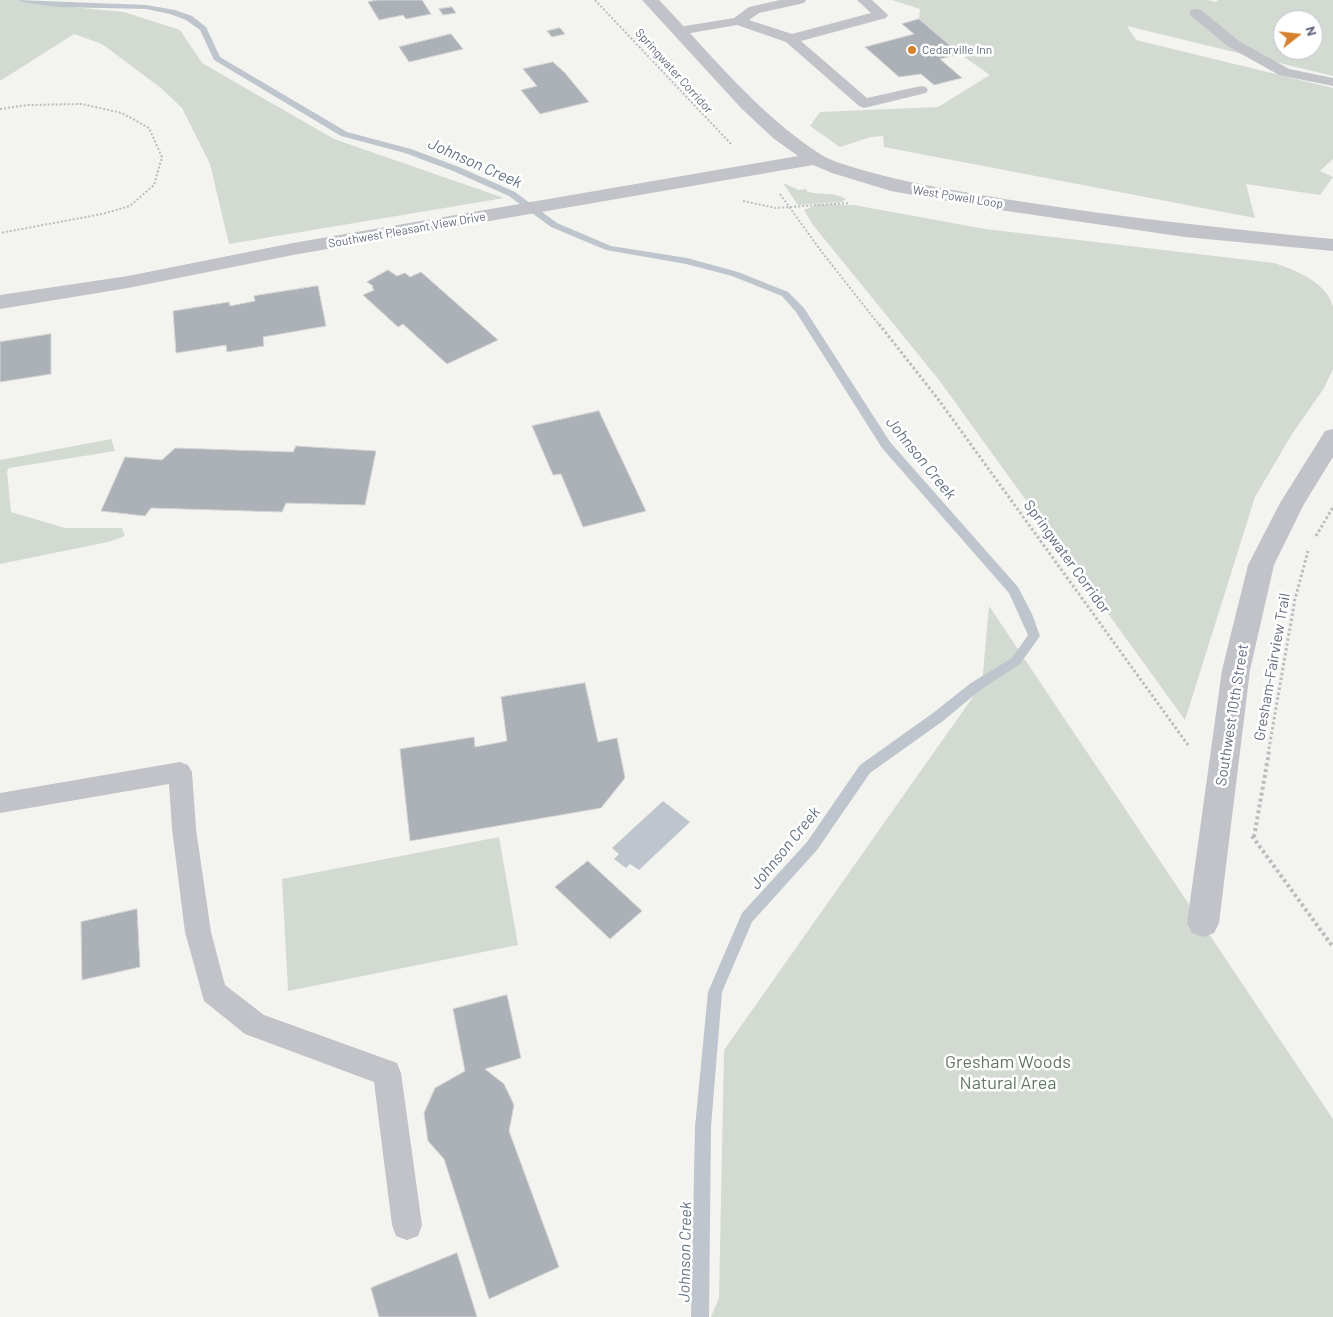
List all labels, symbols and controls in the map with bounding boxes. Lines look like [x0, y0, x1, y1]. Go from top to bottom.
north arrow [1273, 10, 1323, 60]
text: N [1302, 24, 1321, 38]
street label: Springwater Corridor [632, 26, 716, 116]
place label: Cedarville Inn [922, 43, 992, 57]
marker: Cedarville Inn [906, 44, 918, 56]
water label: Johnson Creek [425, 134, 525, 192]
street label: West Powell Loop [912, 183, 1004, 211]
street label: Southwest Pleasant View Drive [327, 209, 487, 251]
water label: Johnson Creek [882, 413, 960, 503]
street label: Springwater Corridor [1020, 497, 1114, 617]
street label: Gresham-Fairview Trail [1250, 592, 1294, 742]
street label: Southwest 10th Street [1212, 643, 1252, 787]
water label: Johnson Creek [746, 803, 824, 893]
park label: Gresham Woods Natural Area [945, 1051, 1071, 1094]
water label: Johnson Creek [675, 1201, 695, 1303]

